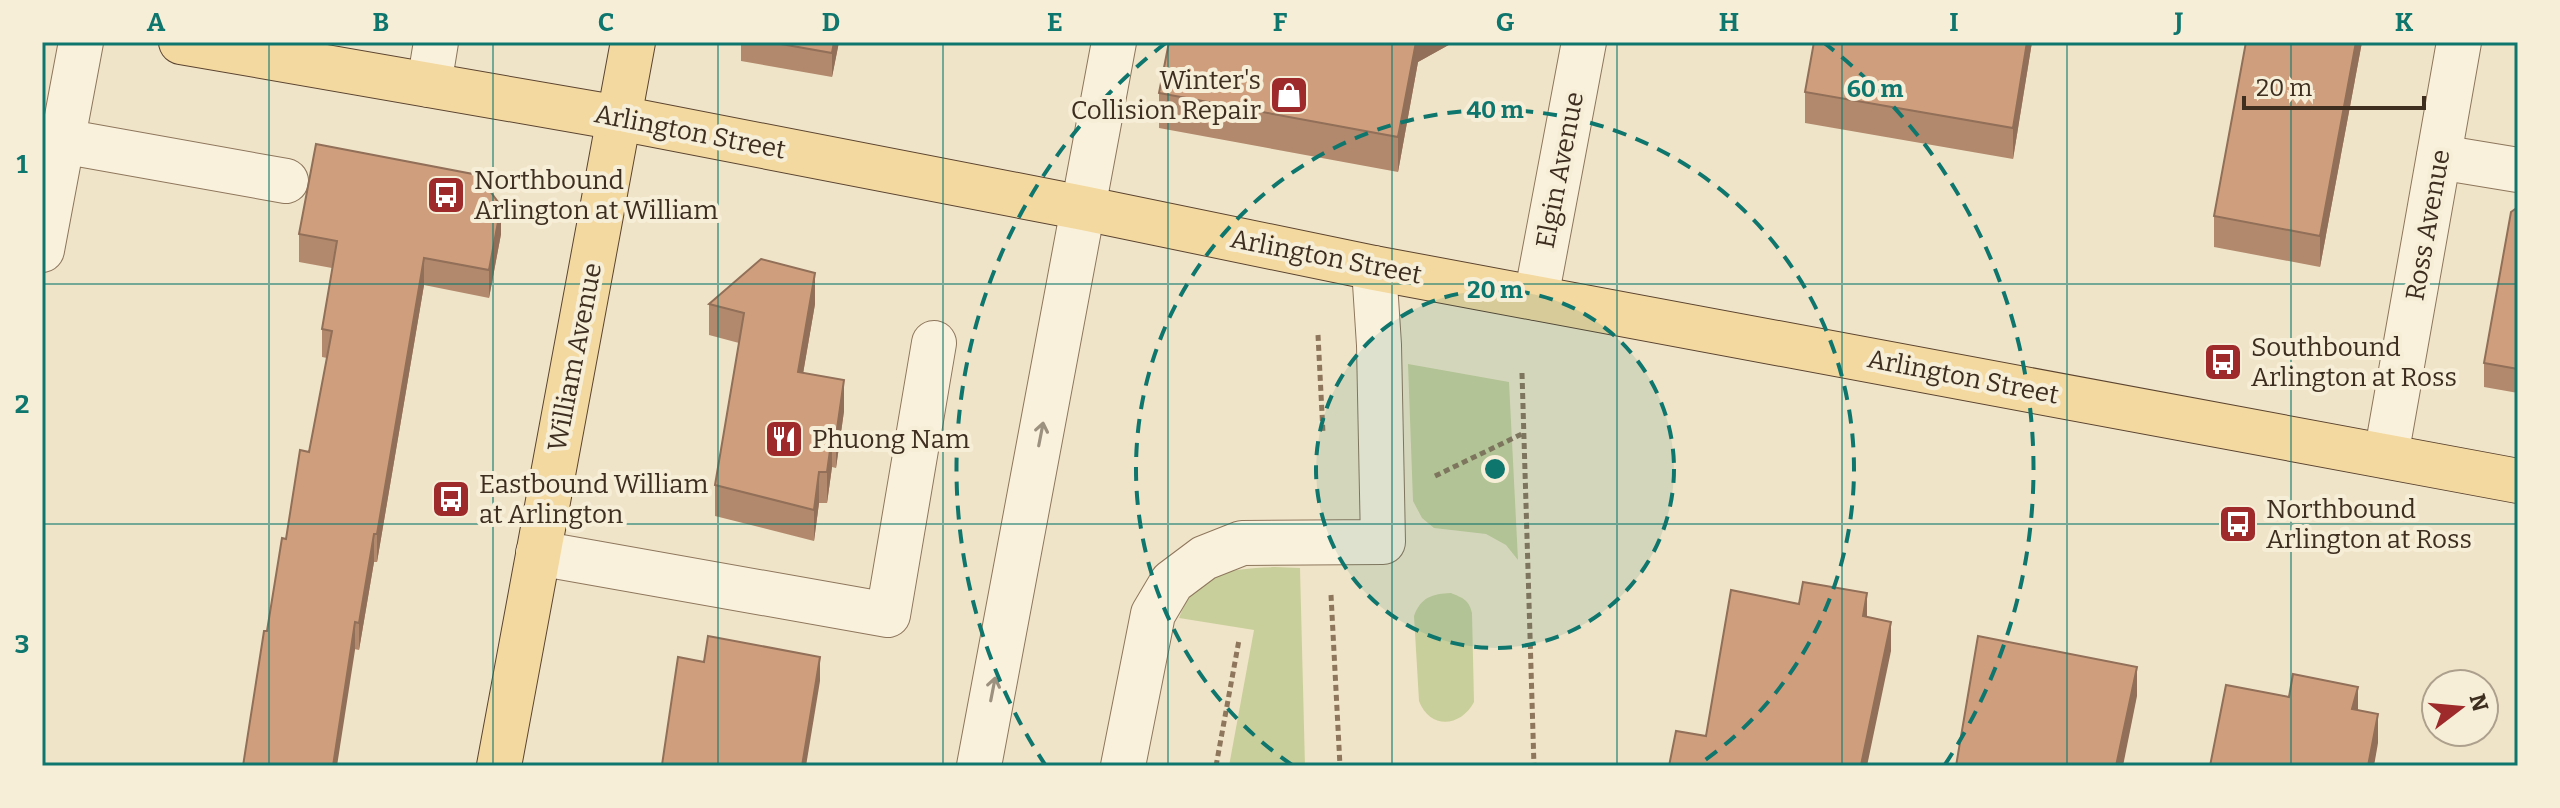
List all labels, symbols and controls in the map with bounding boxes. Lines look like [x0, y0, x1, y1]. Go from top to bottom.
text: A [147, 7, 166, 38]
text: B [373, 7, 389, 38]
text: C [598, 7, 614, 38]
text: D [822, 7, 840, 38]
text: E [1047, 7, 1063, 38]
text: F [1273, 7, 1288, 38]
text: G [1496, 7, 1515, 38]
text: H [1719, 7, 1739, 38]
text: I [1949, 7, 1959, 38]
text: J [2173, 7, 2184, 38]
text: K [2395, 7, 2414, 38]
scale bar [2244, 60, 2424, 110]
place label: Winter's Collision Repair [1071, 65, 1262, 126]
shop icon: Winter's Collision Repair [1268, 74, 1310, 116]
text: 20 m [2256, 74, 2312, 102]
text: 60 m [1847, 75, 1903, 103]
street label: Elgin Avenue [1530, 89, 1590, 251]
text: 40 m [1466, 96, 1524, 124]
street label: Arlington Street [592, 98, 789, 166]
street label: Ross Avenue [2399, 147, 2457, 303]
text: 1 [16, 149, 28, 180]
place label: Northbound Arlington at William [474, 165, 718, 226]
bus stop icon: Northbound Arlington at William [425, 174, 467, 216]
street label: Arlington Street [1228, 223, 1425, 291]
street label: William Avenue [542, 260, 608, 454]
text: 20 m [1467, 276, 1523, 304]
place label: Southbound Arlington at Ross [2251, 332, 2457, 393]
bus stop icon: Southbound Arlington at Ross [2202, 341, 2244, 383]
street label: Arlington Street [1865, 343, 2062, 411]
text: 2 [15, 389, 29, 420]
restaurant icon: Phuong Nam [763, 418, 805, 460]
one-way arrow [1034, 421, 1049, 447]
place label: Phuong Nam [812, 424, 970, 455]
centre of rings [1481, 455, 1509, 483]
place label: Eastbound William at Arlington [479, 469, 708, 530]
bus stop icon: Eastbound William at Arlington [430, 478, 472, 520]
place label: Northbound Arlington at Ross [2266, 494, 2472, 555]
bus stop icon: Northbound Arlington at Ross [2217, 503, 2259, 545]
text: 3 [15, 629, 29, 660]
north arrow [2420, 668, 2500, 748]
one-way arrow [987, 677, 1002, 703]
text: N [2463, 691, 2494, 715]

